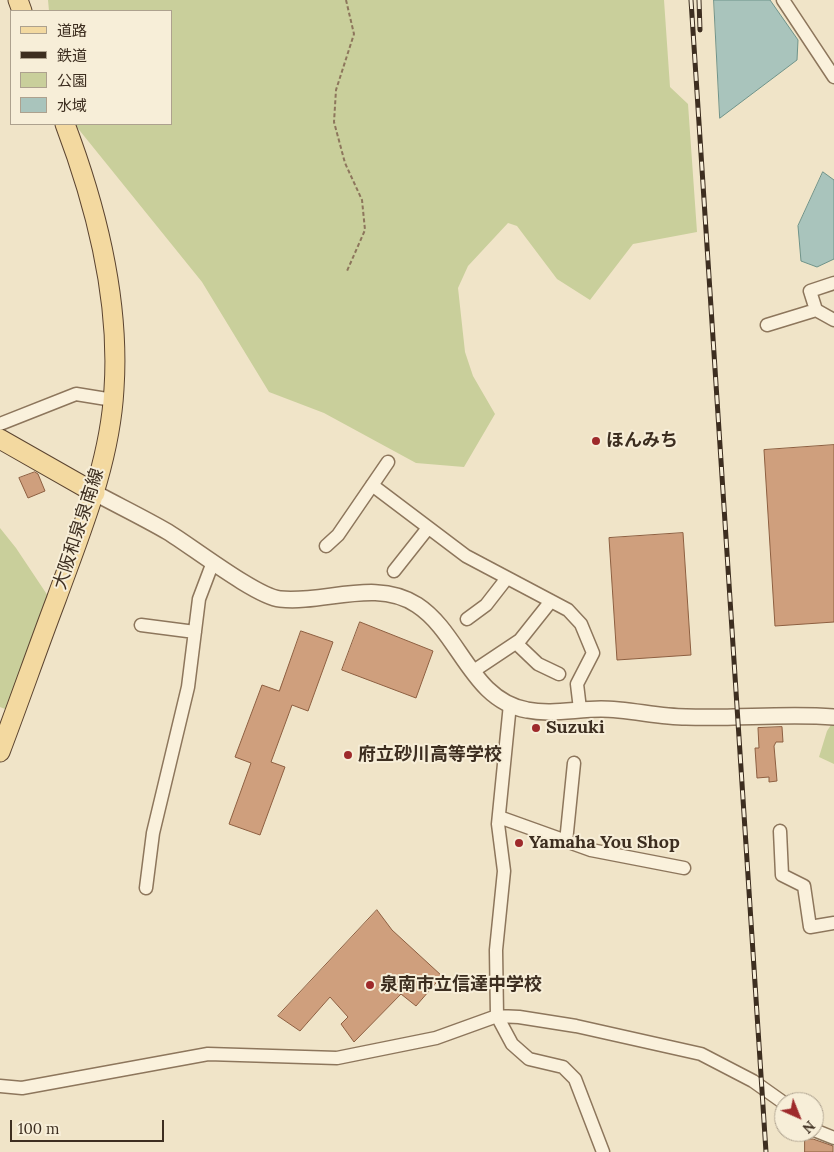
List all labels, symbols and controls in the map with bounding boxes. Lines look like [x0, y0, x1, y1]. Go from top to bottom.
legend [10, 10, 172, 125]
text: 道路 [57, 21, 87, 40]
text: 鉄道 [57, 46, 87, 65]
text: 公園 [57, 71, 87, 90]
text: 水域 [57, 96, 87, 115]
place label: ほんみち [606, 430, 678, 452]
marker: ほんみち [590, 435, 602, 447]
street label: 大阪和泉泉南線 [49, 466, 109, 592]
place label: Suzuki [546, 717, 605, 739]
marker: Suzuki [530, 722, 542, 734]
place label: 府立砂川高等学校 [358, 744, 502, 766]
marker: 府立砂川高等学校 [342, 749, 354, 761]
place label: Yamaha You Shop [529, 832, 680, 854]
marker: Yamaha You Shop [513, 837, 525, 849]
place label: 泉南市立信達中学校 [380, 974, 542, 996]
marker: 泉南市立信達中学校 [364, 979, 376, 991]
north arrow [774, 1092, 824, 1142]
scale bar [12, 1110, 166, 1142]
text: N [799, 1117, 819, 1137]
text: 100 m [18, 1119, 59, 1138]

